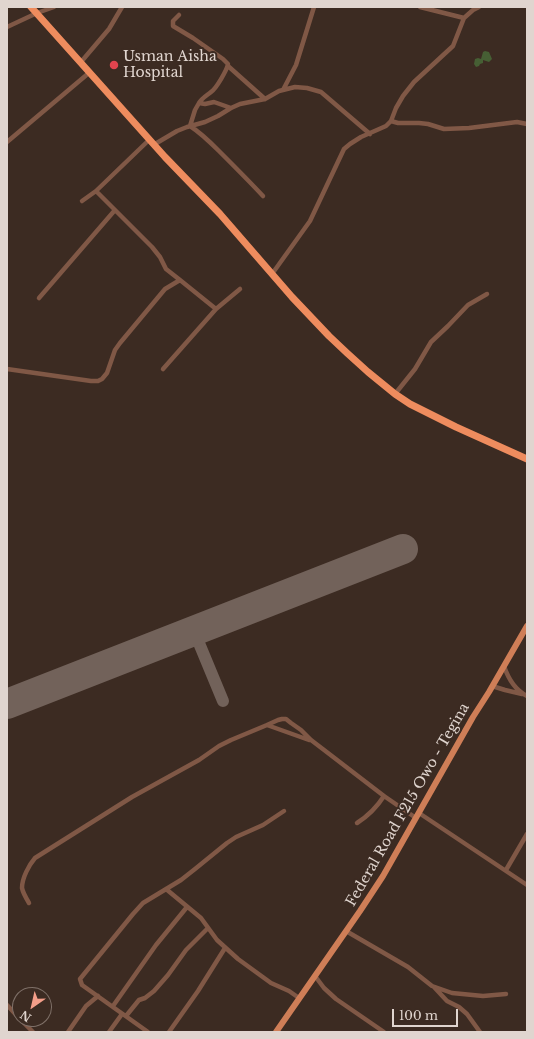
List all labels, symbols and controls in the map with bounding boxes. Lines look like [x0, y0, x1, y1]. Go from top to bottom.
place label: Usman Aisha Hospital [123, 49, 217, 82]
marker: Usman Aisha Hospital [108, 59, 120, 71]
street label: Federal Road F215 Owo - Tegina [343, 700, 473, 910]
north arrow [12, 987, 52, 1027]
scale bar [394, 1001, 460, 1027]
text: N [18, 1007, 34, 1025]
text: 100 m [399, 1008, 438, 1023]

